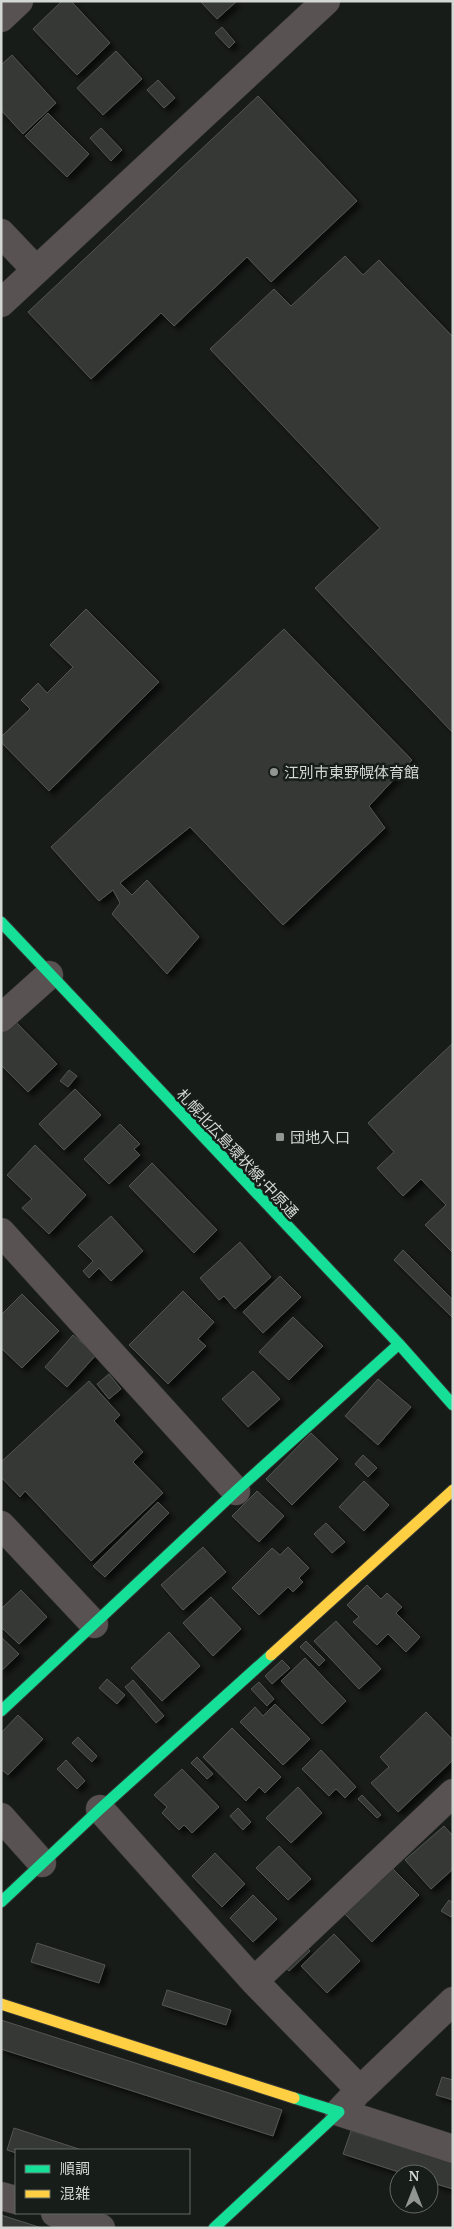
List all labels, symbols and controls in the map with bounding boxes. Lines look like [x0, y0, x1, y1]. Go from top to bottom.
place label: 江別市東野幌体育館 [284, 762, 419, 782]
marker: 江別市東野幌体育館 [268, 766, 280, 778]
street label: 札幌北広島環状線;中原通 [173, 1084, 303, 1222]
place label: 団地入口 [290, 1127, 350, 1147]
marker: 団地入口 [274, 1131, 286, 1143]
legend [15, 2149, 190, 2214]
text: 順調 [60, 2158, 90, 2178]
north arrow [389, 2164, 439, 2214]
text: N [409, 2166, 420, 2185]
text: 混雑 [60, 2183, 90, 2203]

